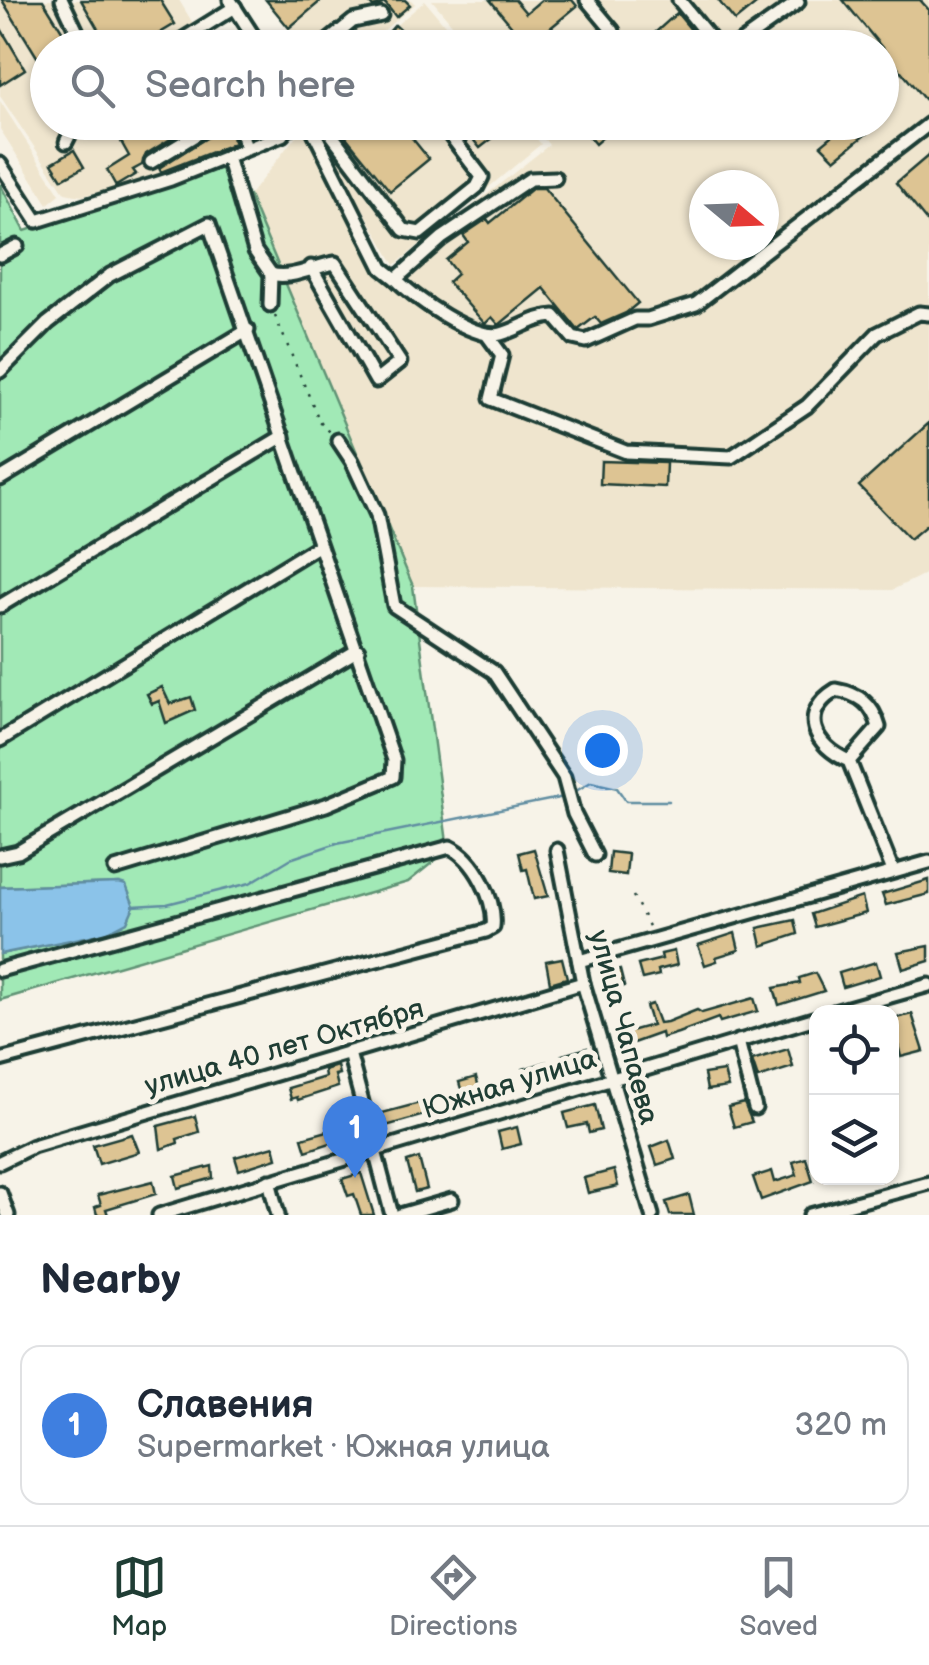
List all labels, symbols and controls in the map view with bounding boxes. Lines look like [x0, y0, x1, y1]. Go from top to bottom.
search box [30, 30, 899, 140]
icon: search [65, 58, 120, 113]
text: Search here [145, 63, 356, 108]
north arrow [689, 170, 779, 260]
your location [577, 725, 628, 776]
street label: улица Чапаева [582, 927, 665, 1129]
street label: улица 40 лет Октября [141, 992, 428, 1103]
map controls [809, 1005, 899, 1185]
button: locate [809, 1005, 899, 1095]
street label: Южная улица [419, 1042, 601, 1127]
button: layers [809, 1095, 899, 1185]
pin: 1 [322, 1096, 388, 1178]
text: Nearby [40, 1255, 180, 1306]
text: Славения [137, 1383, 314, 1428]
text: 1 [68, 1406, 81, 1445]
text: 320 m [795, 1406, 887, 1445]
text: Supermarket · Южная улица [137, 1428, 550, 1467]
tab: Map [111, 1550, 167, 1643]
tab: Directions [389, 1550, 518, 1643]
tab: Saved [740, 1550, 818, 1643]

